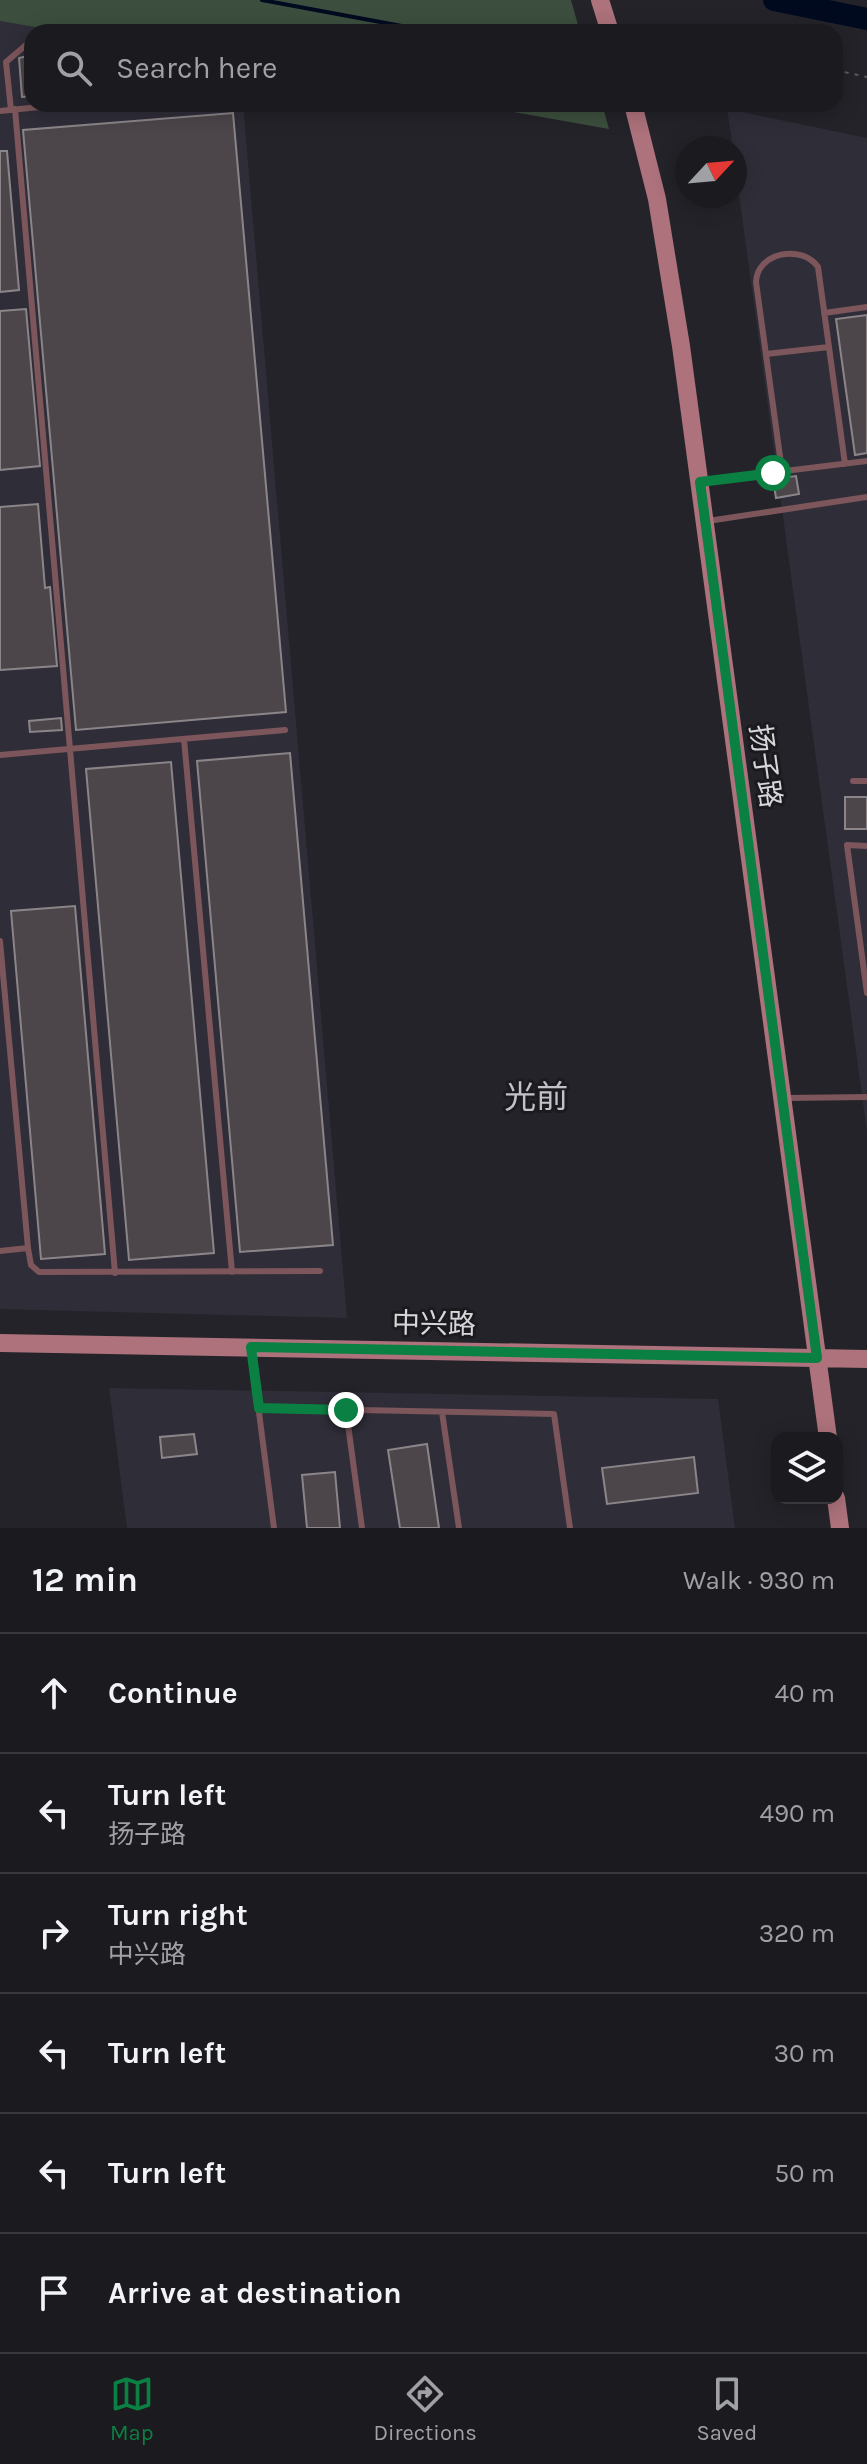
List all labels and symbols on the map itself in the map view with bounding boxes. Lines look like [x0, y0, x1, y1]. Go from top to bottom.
north arrow [675, 136, 747, 208]
route start [755, 455, 791, 491]
street label: 扬子路 [743, 722, 788, 810]
district label: 光前 [504, 1079, 568, 1116]
street label: 中兴路 [392, 1306, 476, 1341]
route end [328, 1392, 364, 1428]

